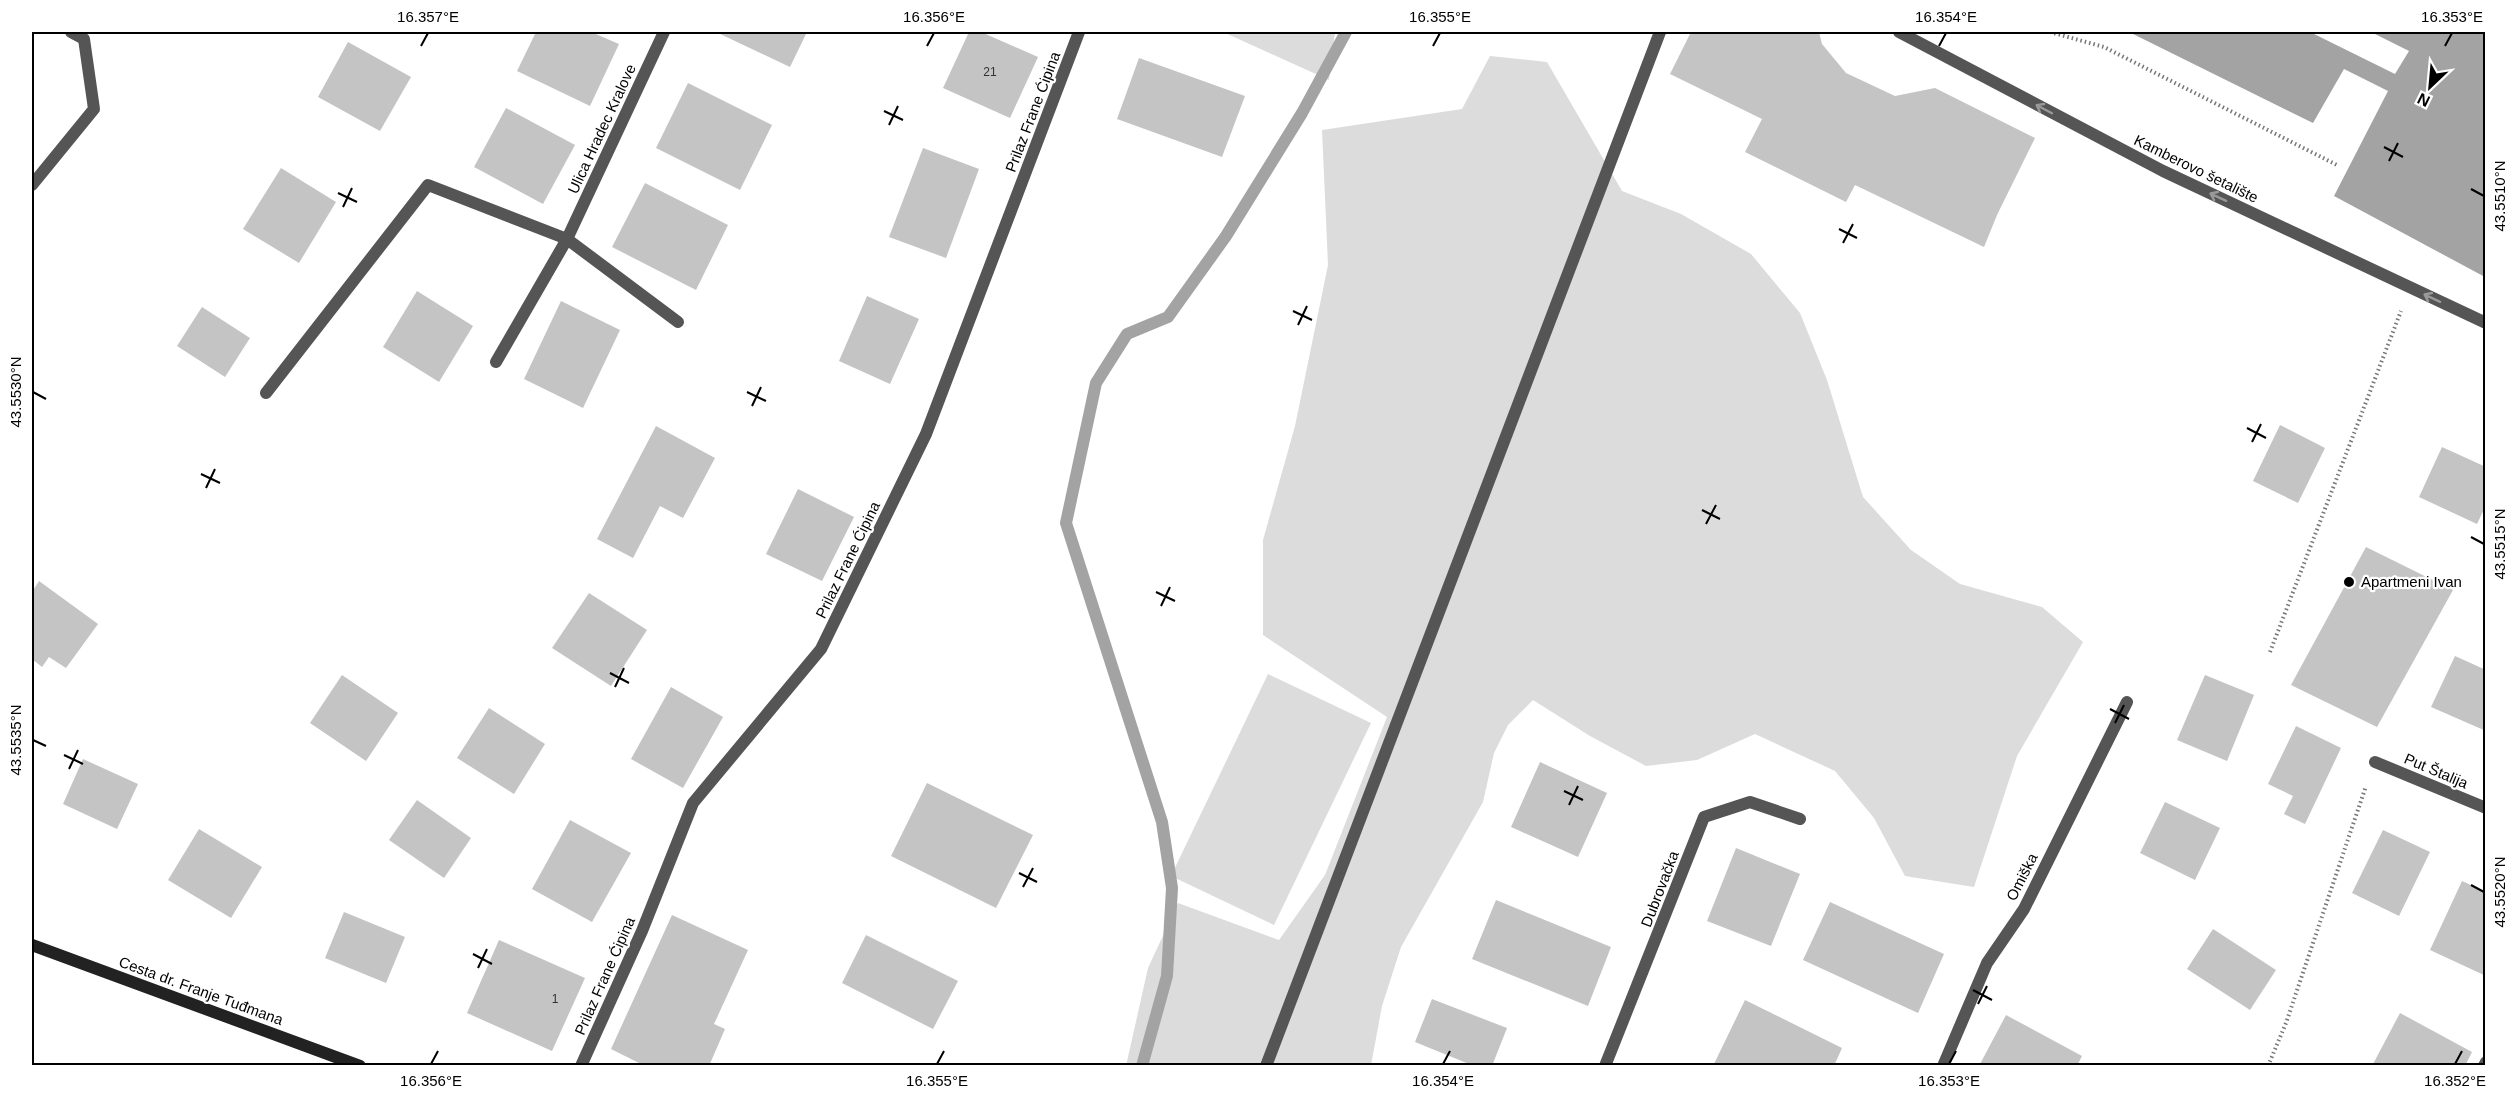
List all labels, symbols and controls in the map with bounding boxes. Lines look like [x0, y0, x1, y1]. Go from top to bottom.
text: 16.357°E [397, 8, 459, 25]
text: 16.356°E [903, 8, 965, 25]
text: 16.355°E [1409, 8, 1471, 25]
text: 16.354°E [1915, 8, 1977, 25]
text: 16.353°E [2421, 8, 2483, 25]
street label: Prilaz Frane Ćipina [1002, 49, 1064, 174]
north arrow [2400, 57, 2460, 117]
street label: Ulica Hradec Kralove [564, 61, 639, 196]
house number: 21 [983, 65, 997, 79]
text: N [2415, 90, 2433, 110]
one-way arrow [2036, 102, 2054, 114]
street label: Kamberovo šetalište [2131, 131, 2261, 206]
text: 43.5510°N [2491, 160, 2508, 232]
one-way arrow [2210, 190, 2228, 202]
one-way arrow [2424, 292, 2442, 304]
text: 43.5530°N [7, 356, 24, 428]
street label: Prilaz Frane Ćipina [812, 498, 883, 621]
text: 43.5515°N [2491, 508, 2508, 580]
place label: Apartmeni Ivan [2361, 573, 2462, 590]
marker: Apartmeni Ivan [2342, 575, 2356, 589]
text: 43.5535°N [7, 704, 24, 776]
street label: Put Štalija [2402, 750, 2471, 792]
street label: Dubrovačka [1637, 848, 1682, 929]
street label: Omiška [2002, 850, 2041, 903]
text: 43.5520°N [2491, 856, 2508, 928]
street label: Prilaz Frane Ćipina [571, 913, 639, 1038]
street label: Cesta dr. Franje Tuđmana [117, 953, 286, 1028]
house number: 1 [552, 992, 559, 1006]
text: 16.356°E [400, 1072, 462, 1089]
text: 16.355°E [906, 1072, 968, 1089]
text: 16.354°E [1412, 1072, 1474, 1089]
text: 16.353°E [1918, 1072, 1980, 1089]
text: 16.352°E [2424, 1072, 2486, 1089]

